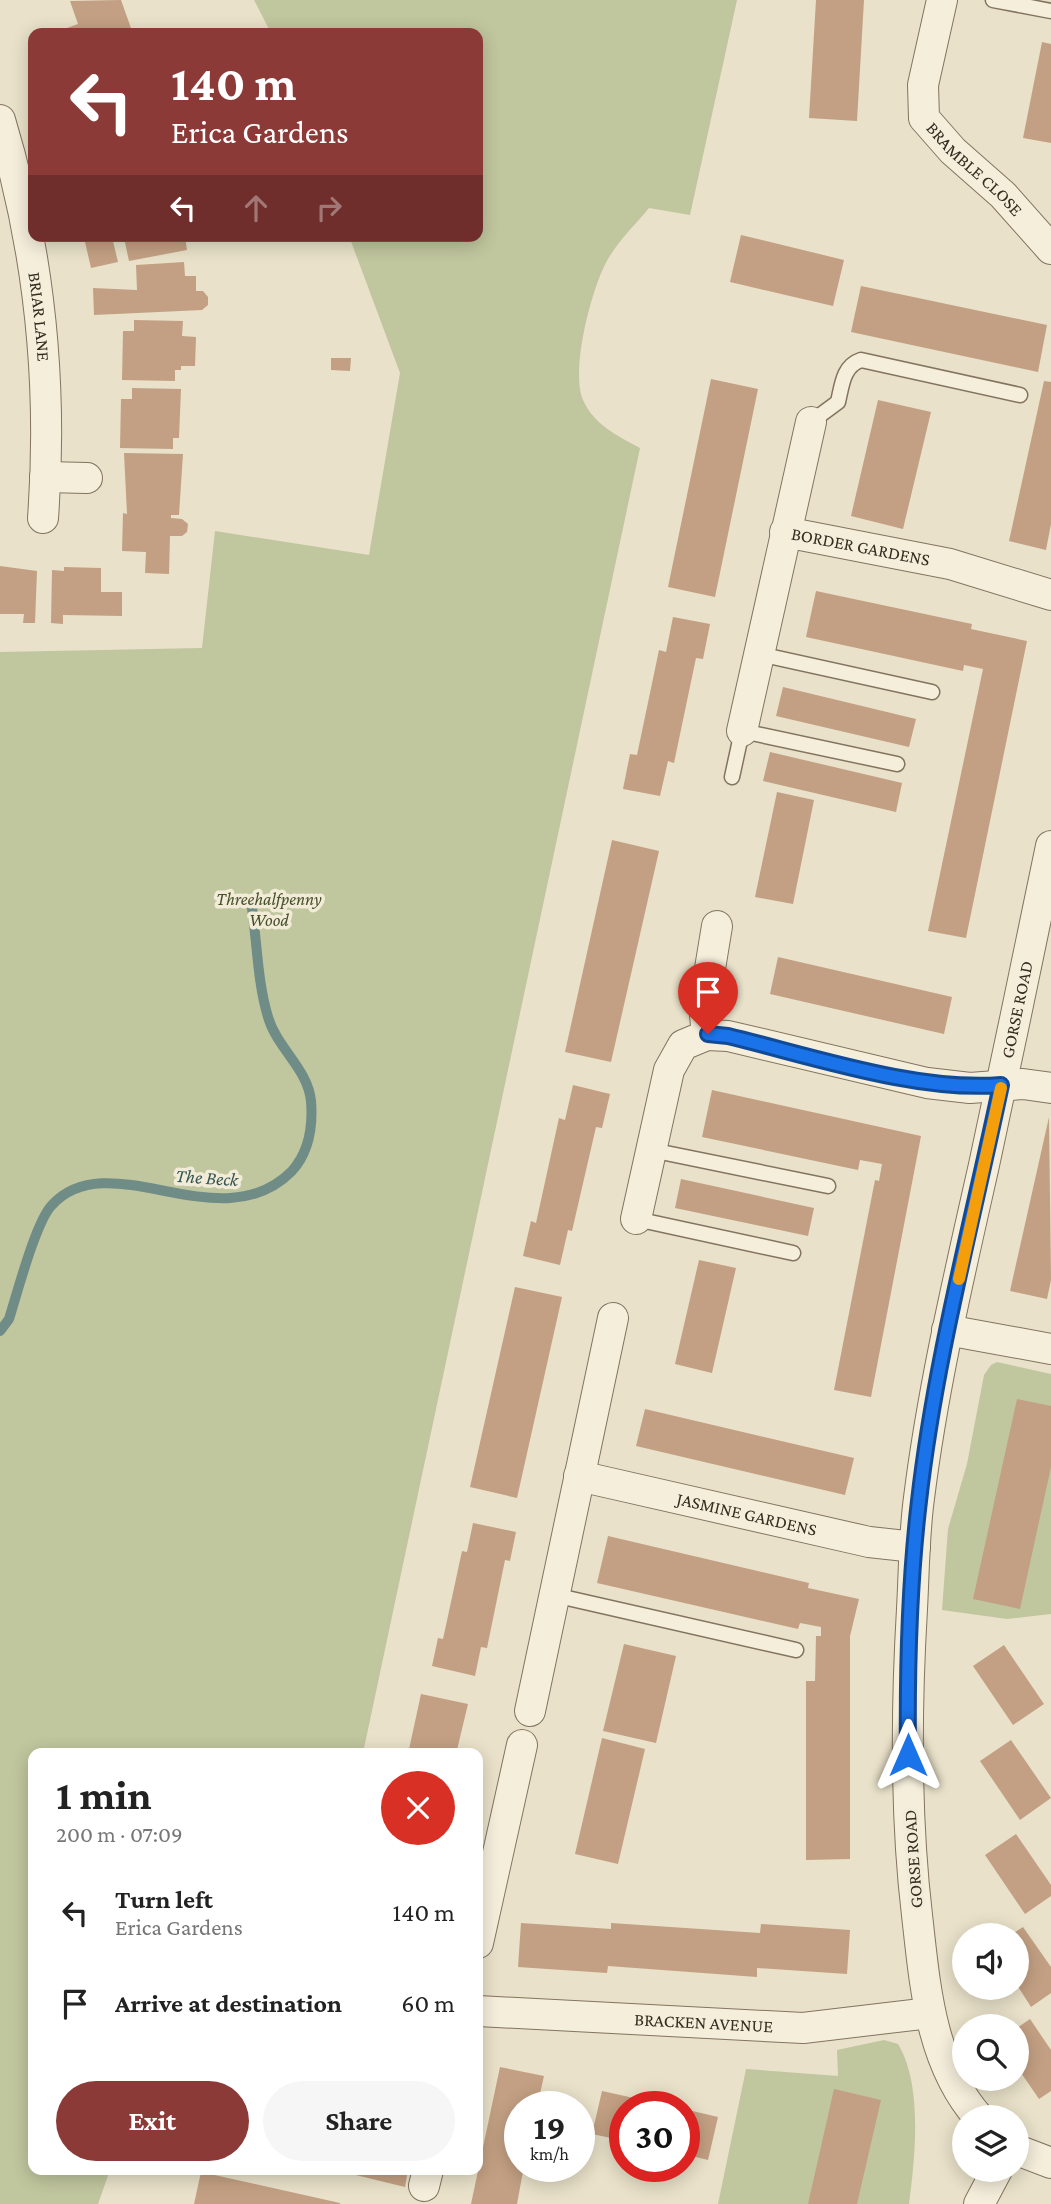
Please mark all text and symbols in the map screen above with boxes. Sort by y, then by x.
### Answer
icon: left [56,56,147,147]
text: 140 m [171,56,296,111]
text: Erica Gardens [171,114,349,150]
street label: BRAMBLE CLOSE [922,118,1027,220]
icon: left [164,189,202,227]
icon: ahead [237,189,275,227]
icon: right [310,189,348,227]
street label: BRIAR LANE [24,271,54,362]
street label: BORDER GARDENS [790,523,932,570]
park label: Threehalfpenny Wood [216,889,322,930]
street label: GORSE ROAD [997,959,1037,1060]
pin [678,962,738,1034]
icon: arrive [689,973,727,1011]
water label: The Beck [175,1165,240,1190]
street label: JASMINE GARDENS [673,1488,819,1540]
position arrow [871,1718,945,1792]
text: 1 min [56,1771,152,1818]
button: close [381,1771,455,1845]
street label: GORSE ROAD [900,1809,926,1909]
text: 200 m · 07:09 [56,1821,183,1847]
text: Turn left [115,1885,213,1914]
icon: left [56,1894,94,1932]
text: 140 m [393,1898,455,1927]
text: Erica Gardens [115,1914,243,1940]
map controls [952,1923,1029,2182]
button: sound [952,1923,1029,2000]
icon: arrive [56,1985,94,2023]
text: Arrive at destination [115,1989,342,2018]
text: 60 m [401,1989,455,2018]
street label: BRACKEN AVENUE [634,2009,774,2036]
button: search [952,2014,1029,2091]
button: Exit [56,2081,249,2161]
button: Share [263,2081,455,2161]
speed limit sign: 30 [609,2091,700,2182]
button: layers [952,2105,1029,2182]
text: 19 [533,2108,566,2147]
text: km/h [530,2144,569,2164]

